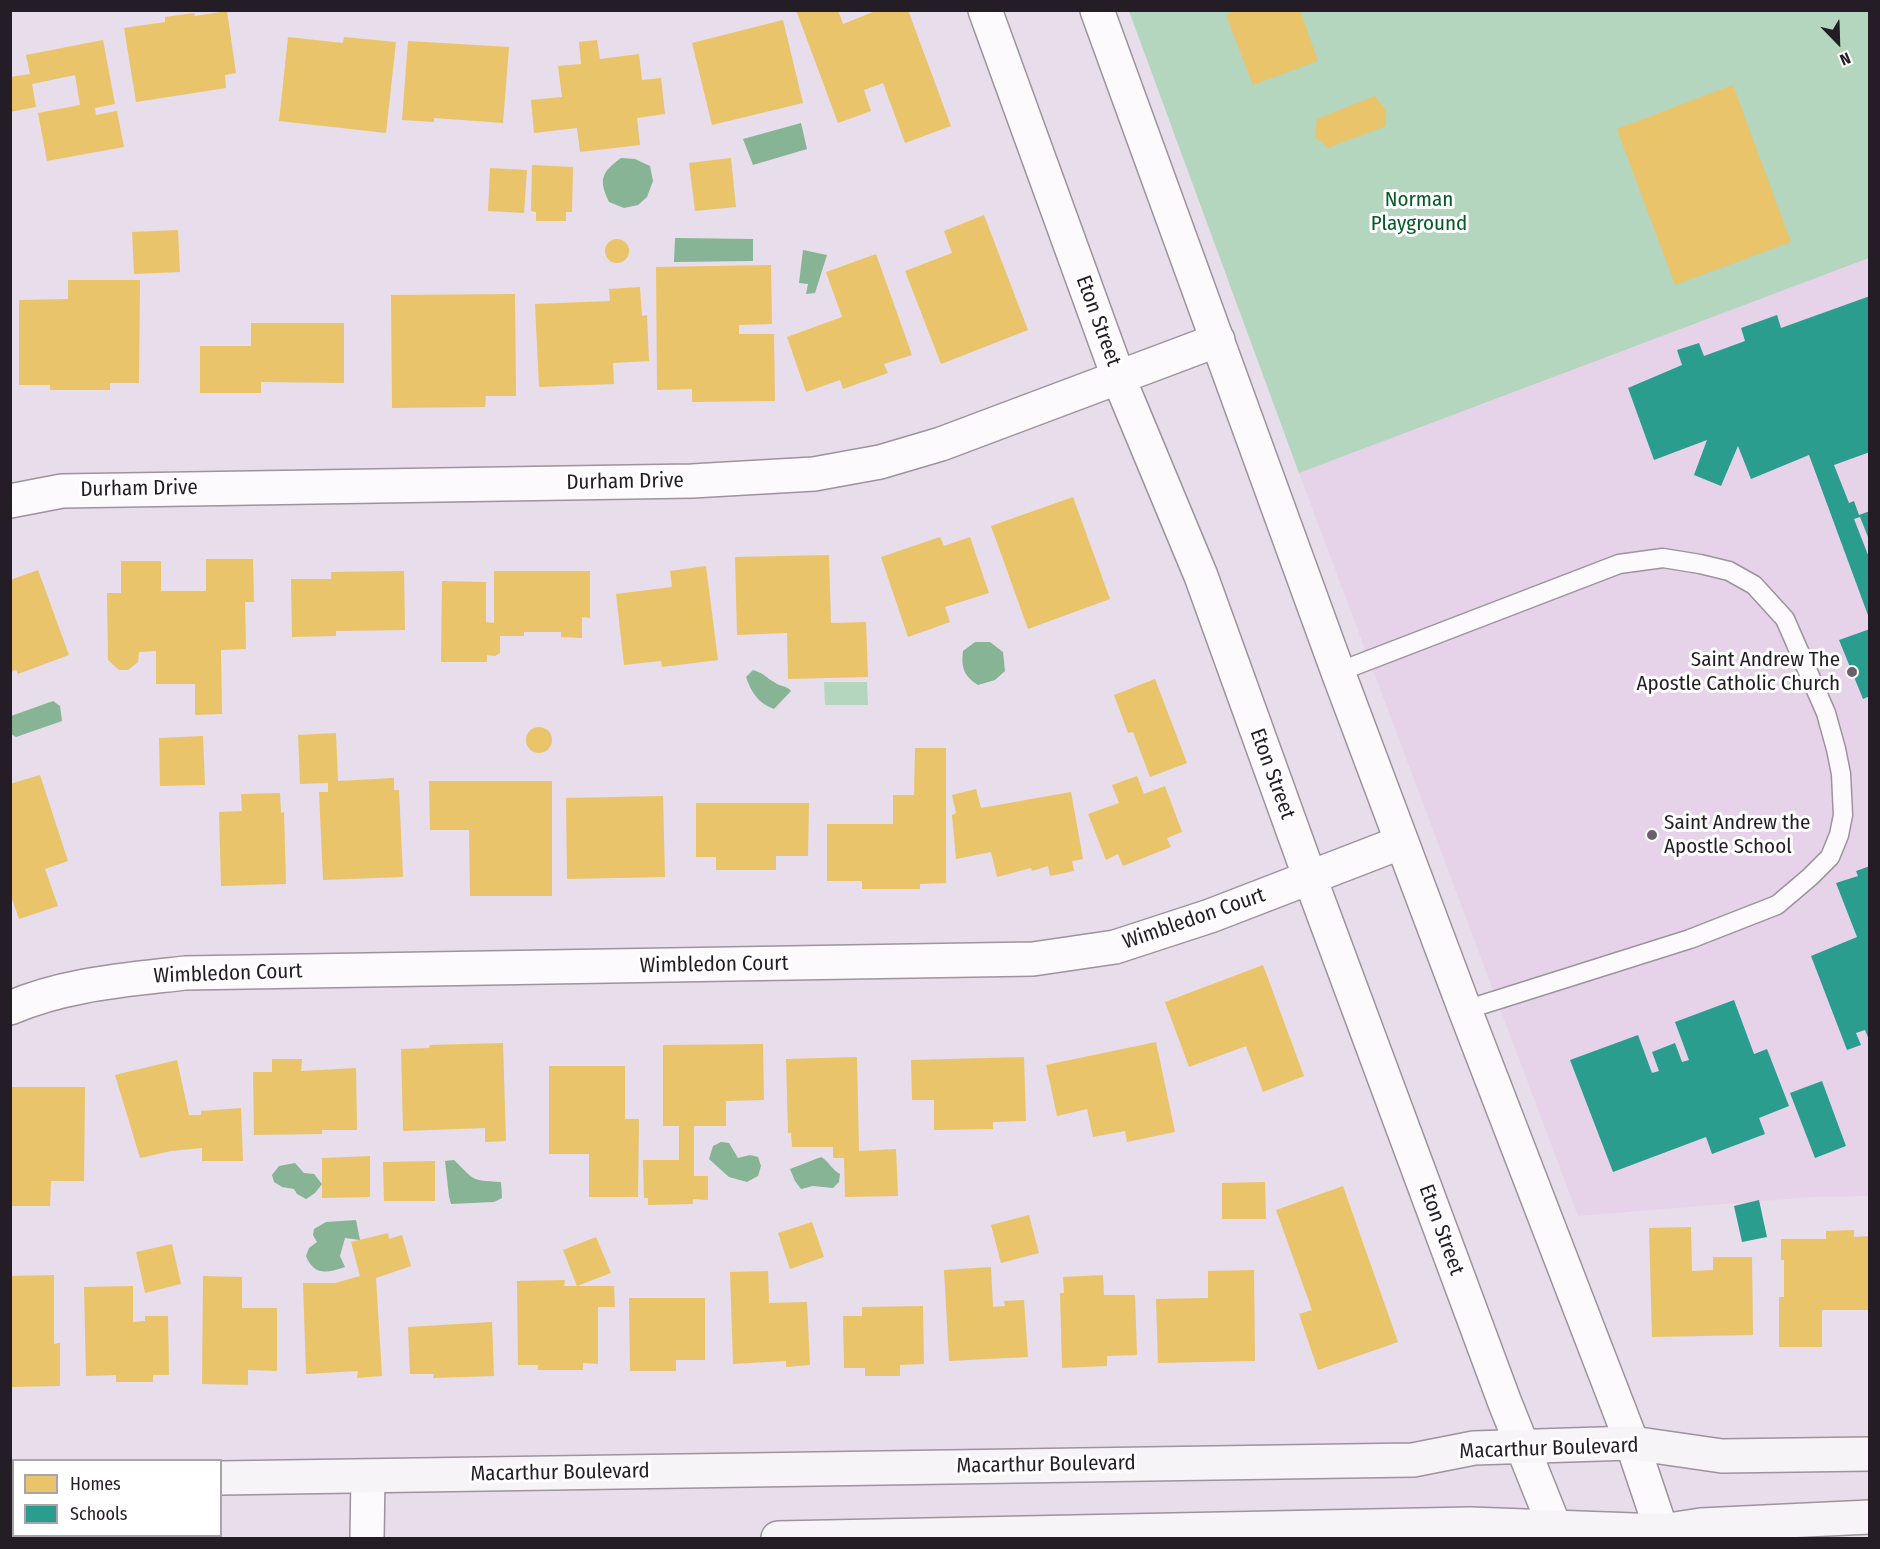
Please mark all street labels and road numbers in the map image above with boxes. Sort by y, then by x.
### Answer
street label: Eton Street [1070,272,1126,370]
street label: Durham Drive [566,468,684,496]
street label: Durham Drive [80,475,198,503]
street label: Eton Street [1244,725,1300,823]
street label: Wimbledon Court [1119,883,1269,955]
street label: Wimbledon Court [639,951,789,979]
street label: Wimbledon Court [153,959,303,989]
street label: Eton Street [1413,1181,1469,1279]
street label: Macarthur Boulevard [1459,1433,1639,1465]
street label: Macarthur Boulevard [956,1451,1136,1479]
street label: Macarthur Boulevard [470,1459,650,1487]

